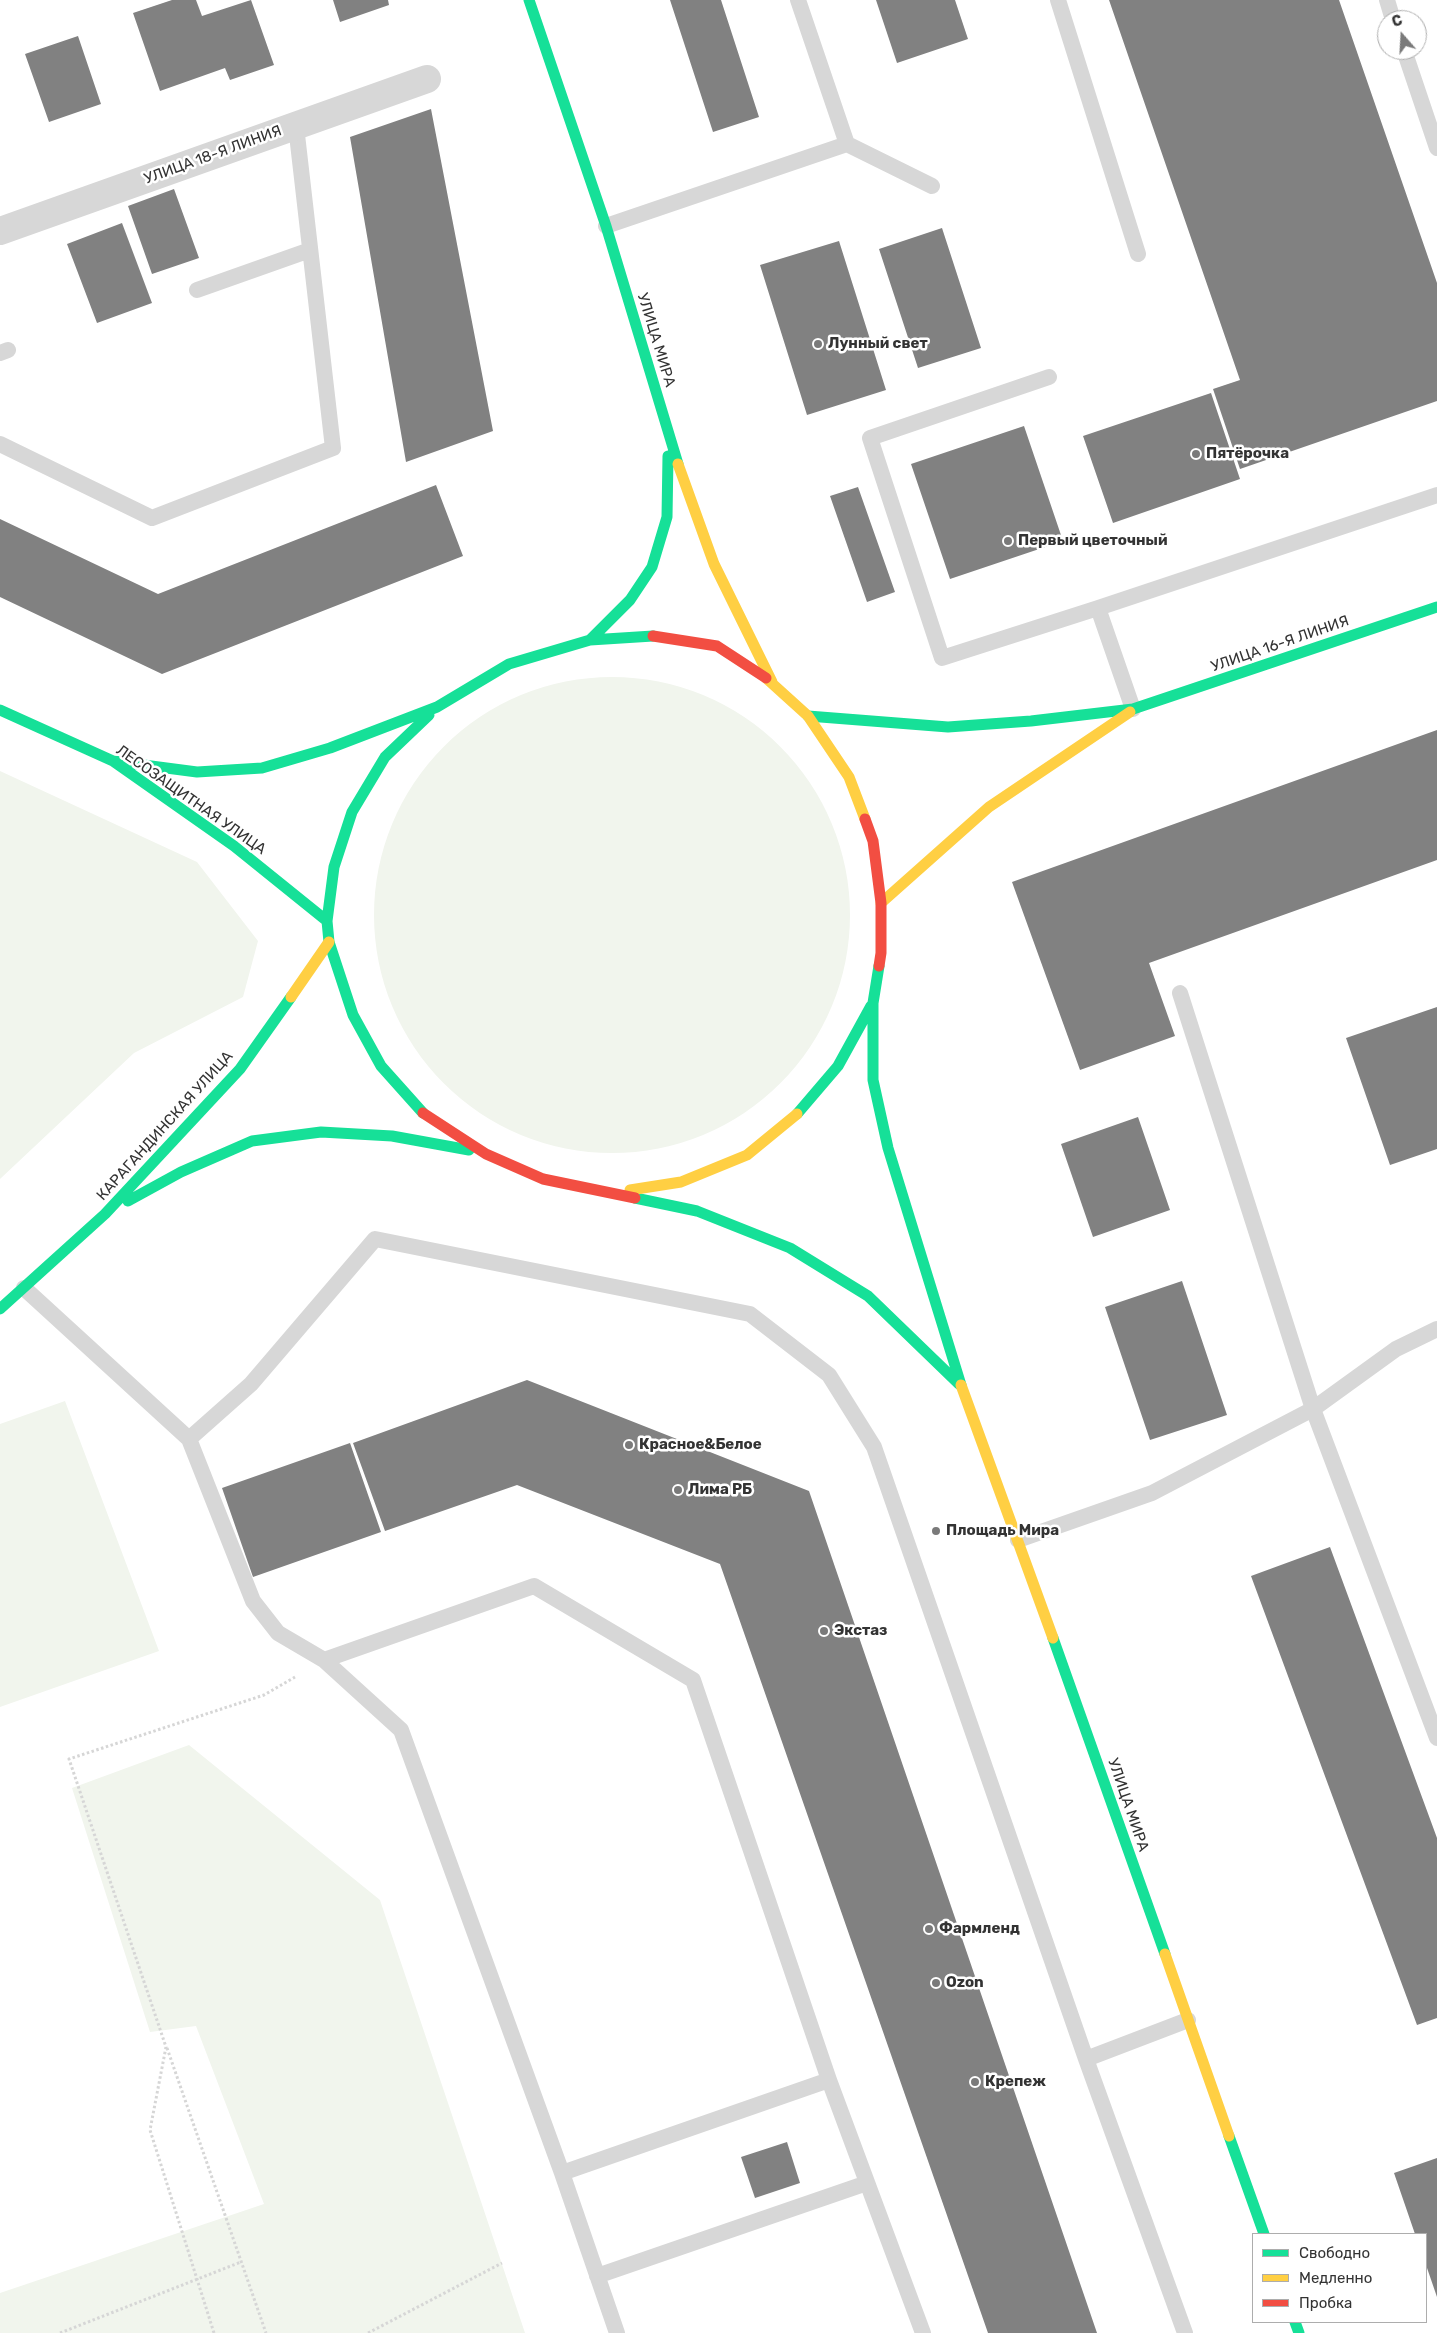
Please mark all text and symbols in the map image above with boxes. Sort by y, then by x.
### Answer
north arrow [1377,10,1427,60]
text: С [1390,12,1405,31]
street label: УЛИЦА 18-Я ЛИНИЯ [142,122,284,188]
street label: УЛИЦА МИРА [633,291,679,389]
place label: Лунный свет [828,335,928,353]
marker: Лунный свет [812,338,824,350]
place label: Пятёрочка [1206,445,1289,463]
marker: Пятёрочка [1190,448,1202,460]
place label: Первый цветочный [1018,532,1168,550]
marker: Первый цветочный [1002,535,1014,547]
street label: УЛИЦА 16-Я ЛИНИЯ [1209,612,1351,676]
street label: ЛЕСОЗАЩИТНАЯ УЛИЦА [113,741,269,859]
street label: КАРАГАНДИНСКАЯ УЛИЦА [93,1048,237,1204]
place label: Красное&Белое [639,1436,762,1454]
marker: Красное&Белое [623,1439,635,1451]
place label: Лима РБ [688,1481,752,1499]
marker: Лима РБ [672,1484,684,1496]
place label: Площадь Мира [946,1522,1059,1540]
marker: Площадь Мира [930,1525,942,1537]
place label: Экстаз [834,1622,887,1640]
marker: Экстаз [818,1625,830,1637]
street label: УЛИЦА МИРА [1104,1756,1152,1854]
place label: Фармленд [939,1920,1020,1938]
marker: Фармленд [923,1923,935,1935]
place label: Ozon [946,1974,984,1992]
marker: Ozon [930,1977,942,1989]
place label: Крепеж [985,2073,1046,2091]
marker: Крепеж [969,2076,981,2088]
legend [1252,2233,1427,2323]
text: Свободно [1299,2244,1370,2262]
text: Медленно [1299,2269,1372,2287]
text: Пробка [1299,2294,1352,2312]

